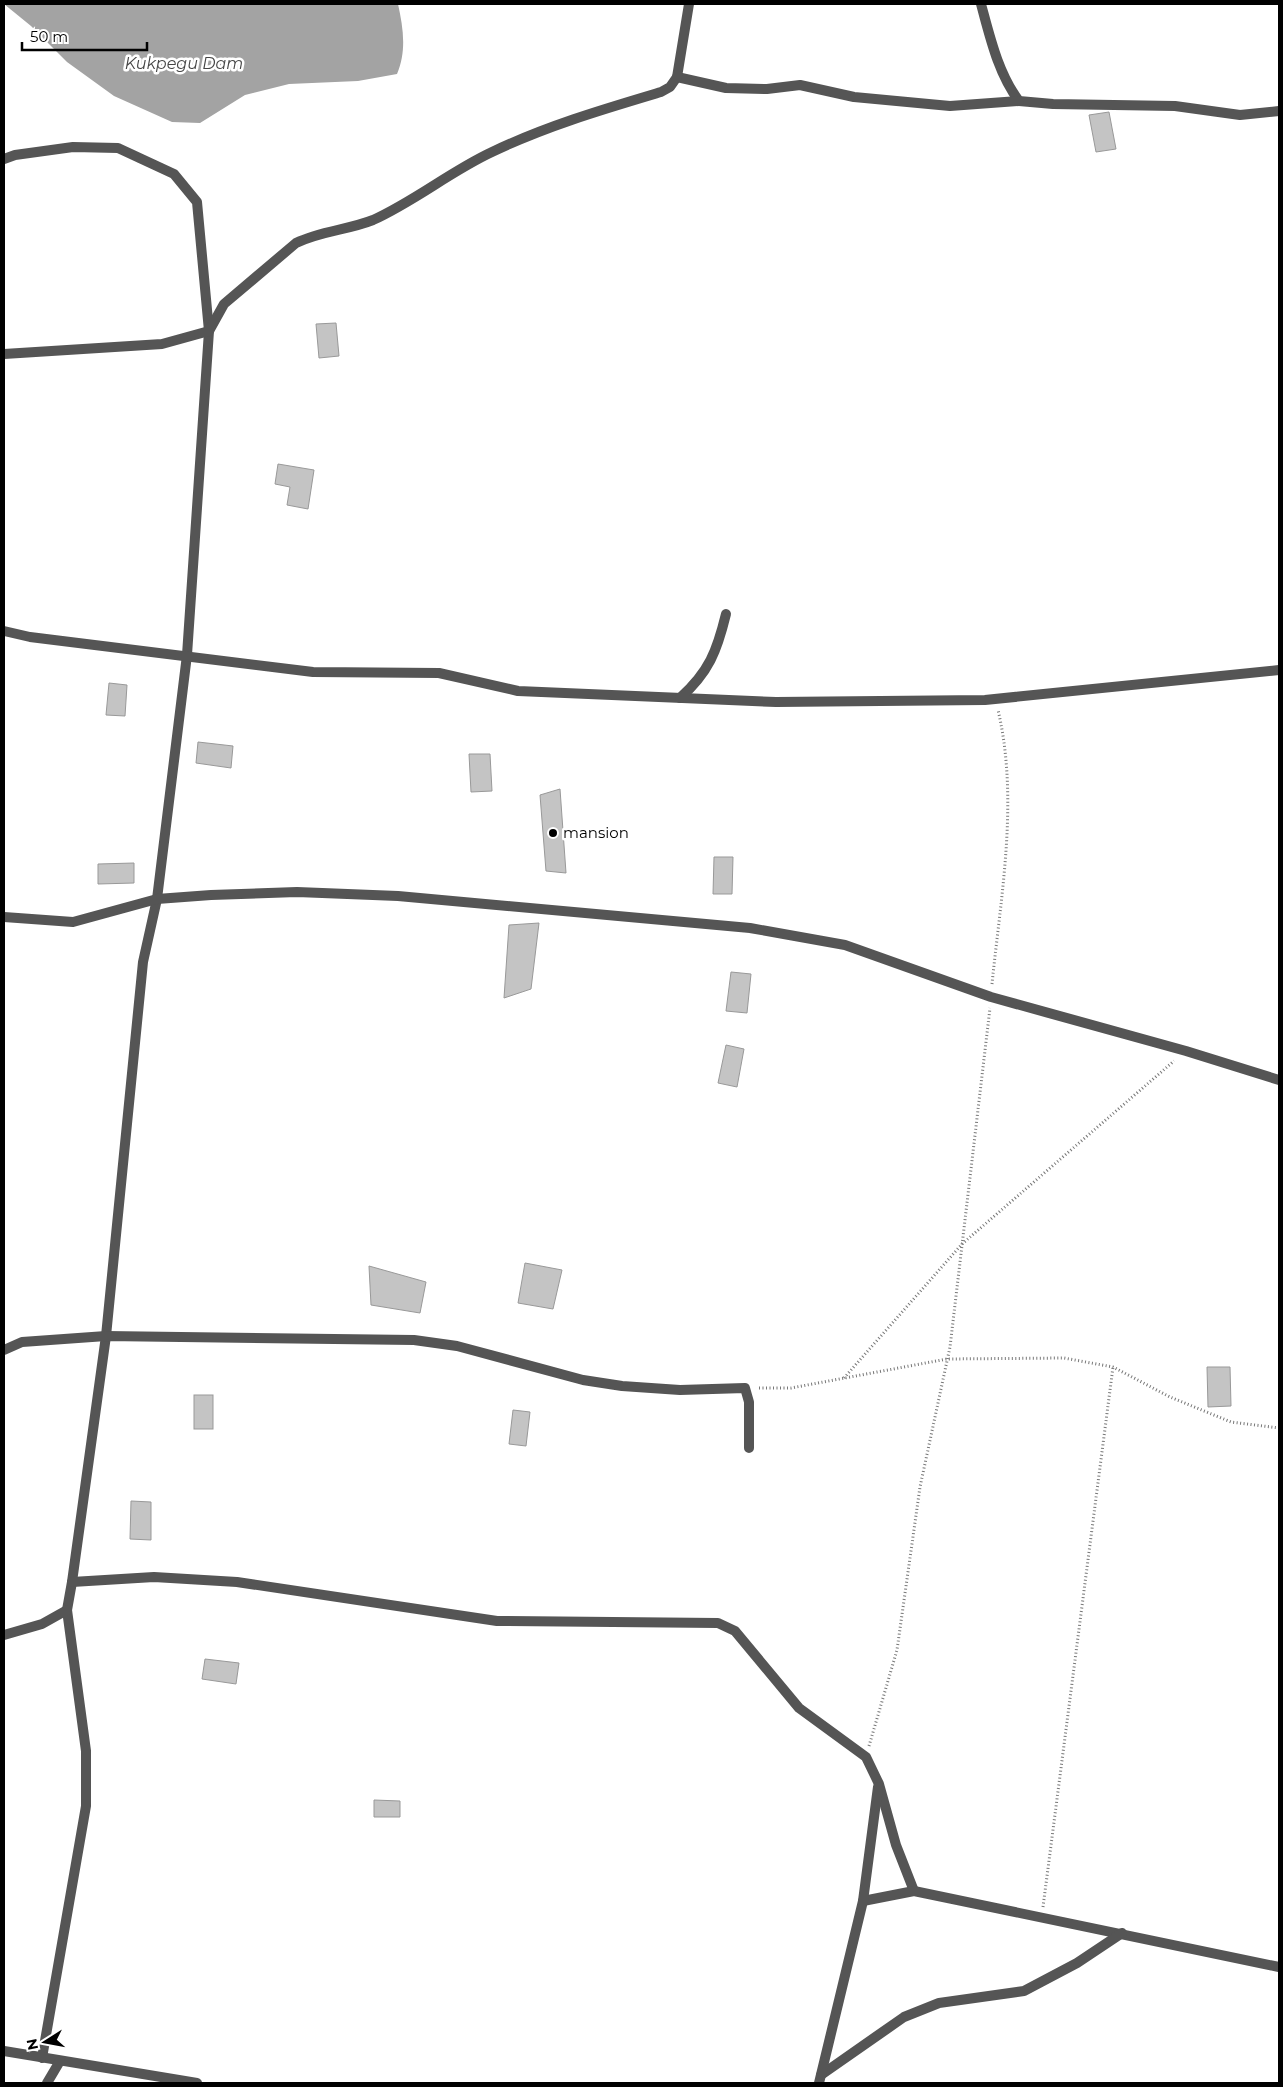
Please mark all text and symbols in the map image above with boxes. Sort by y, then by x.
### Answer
scale bar [22,20,148,52]
text: 50 m [30,27,68,46]
water label: Kukpegu Dam [125,54,243,73]
place label: mansion [563,823,629,842]
marker: mansion [547,827,559,839]
north arrow [20,2017,70,2067]
text: N [22,2037,42,2052]

